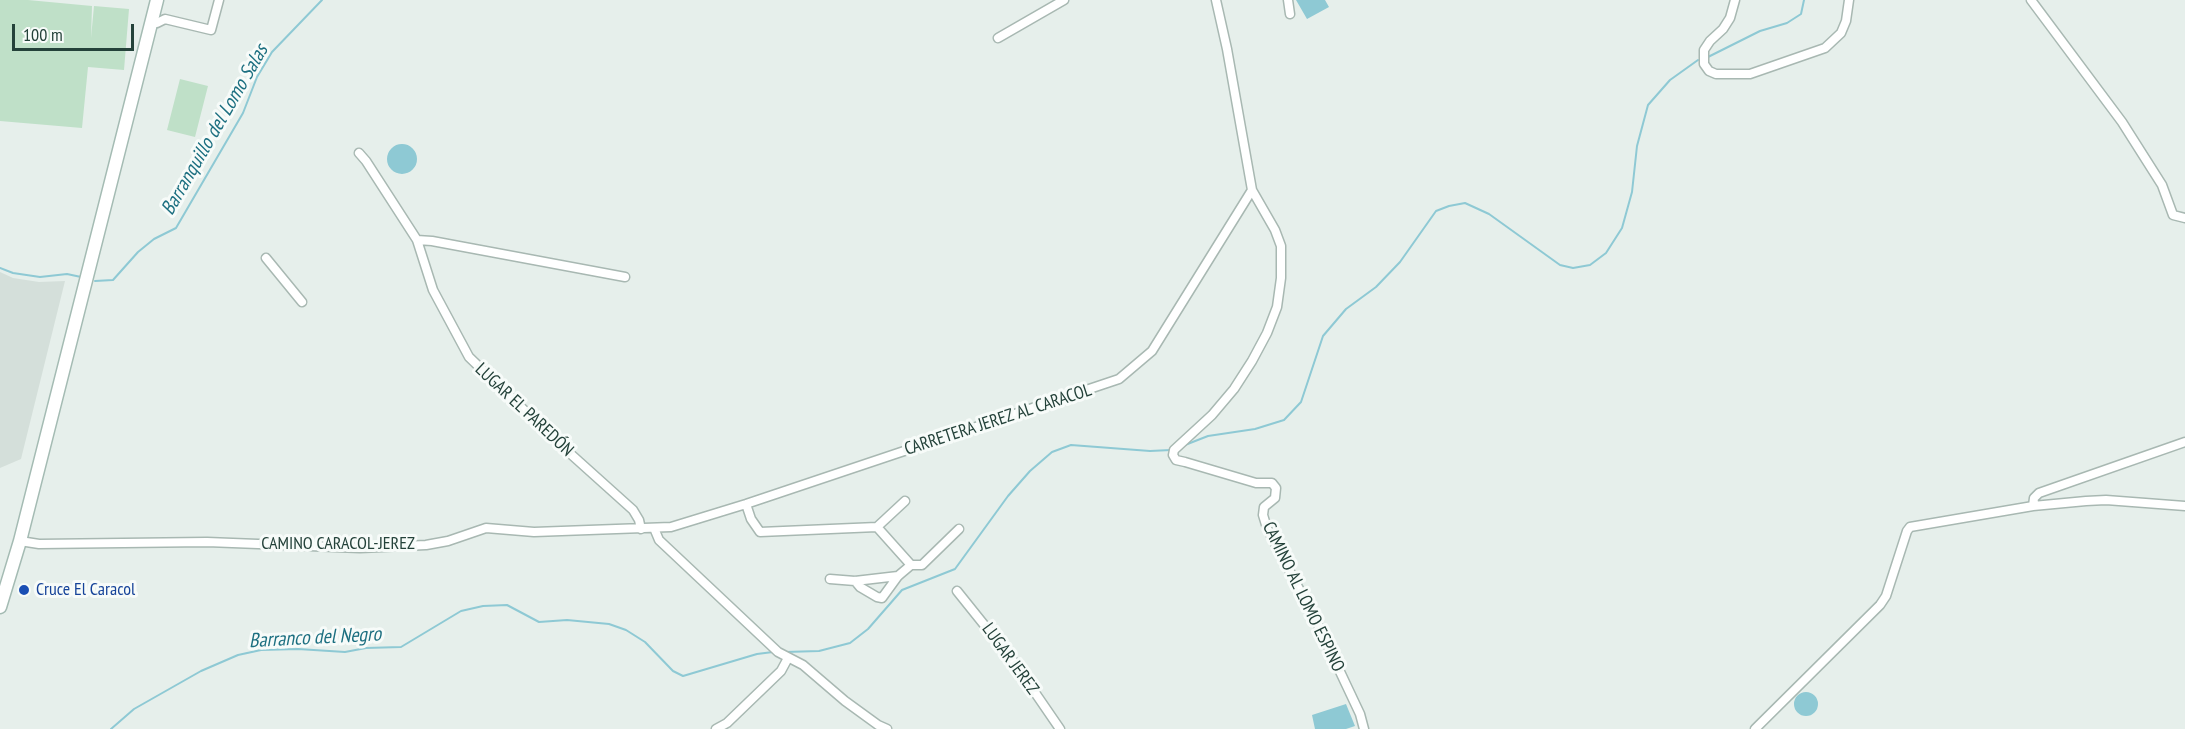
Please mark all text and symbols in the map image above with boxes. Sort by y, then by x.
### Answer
scale bar [15,12,136,50]
text: 100 m [23,23,63,46]
water label: Barranquillo del Lomo Salas [156,41,274,219]
street label: LUGAR EL PAREDÓN [470,359,578,461]
street label: CARRETERA JEREZ AL CARACOL [902,380,1094,460]
street label: CAMINO AL LOMO ESPINO [1257,519,1349,675]
street label: CAMINO CARACOL-JEREZ [261,533,415,555]
place label: Cruce El Caracol [36,579,135,601]
marker: Cruce El Caracol [17,583,31,597]
street label: LUGAR JEREZ [977,619,1043,699]
water label: Barranco del Negro [248,623,382,653]

